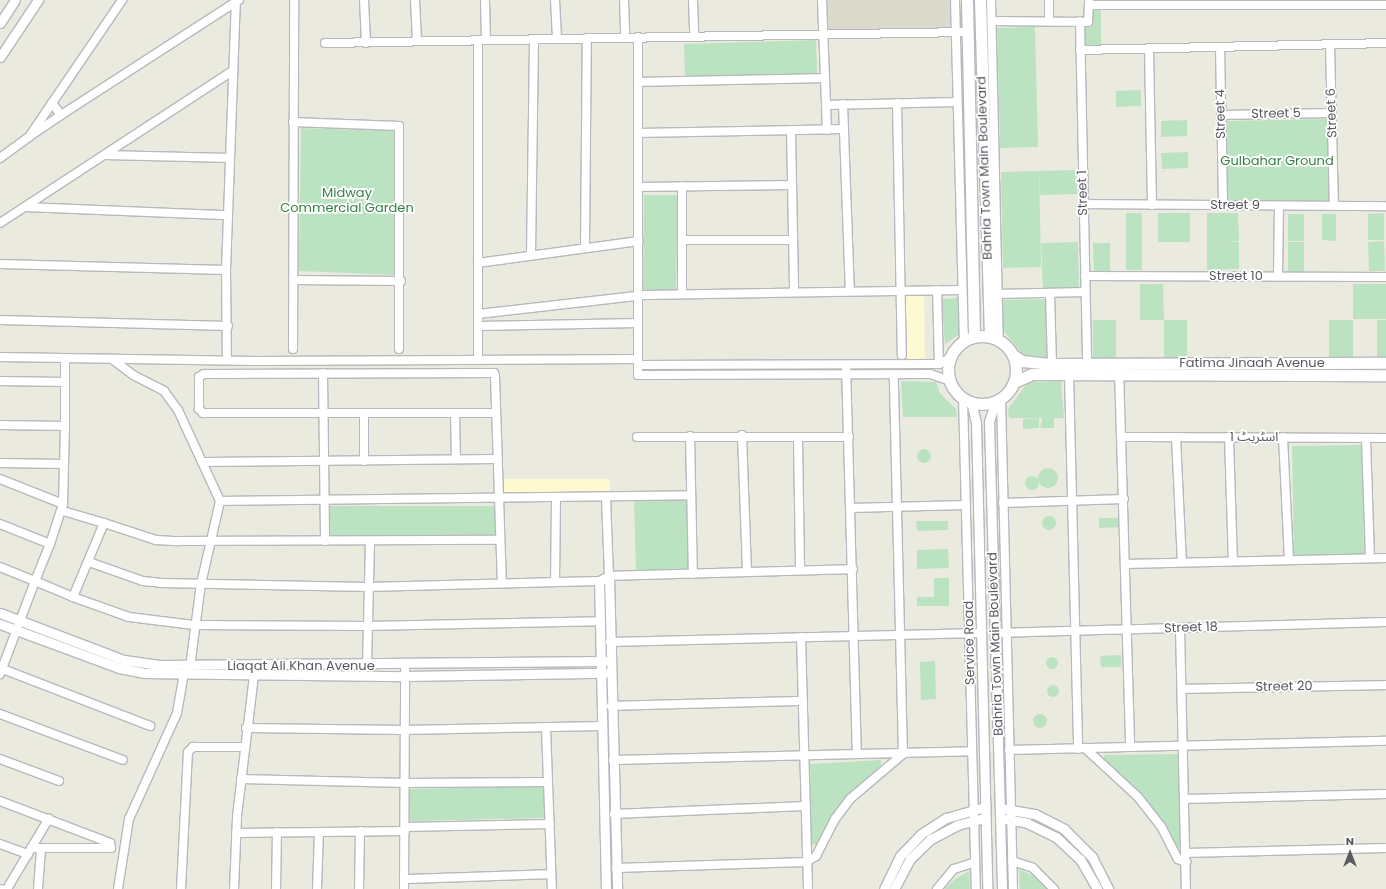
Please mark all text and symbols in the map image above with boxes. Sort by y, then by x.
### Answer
street label: Bahria Town Main Boulevard [974,76,996,260]
street label: Street 6 [1323,88,1341,138]
street label: Street 4 [1213,89,1229,139]
street label: Street 5 [1251,106,1301,122]
park label: Gulbahar Ground [1220,153,1334,169]
street label: Street 1 [1075,170,1091,216]
park label: Midway Commercial Garden [280,186,414,217]
street label: Street 9 [1210,197,1260,213]
street label: Street 10 [1209,268,1263,284]
street label: Fatima Jinaah Avenue [1179,355,1325,371]
street label: اسٹریٹ 1 [1230,429,1278,445]
street label: Bahria Town Main Boulevard [985,552,1007,736]
street label: Service Road [961,601,979,685]
street label: Street 18 [1164,619,1218,637]
street label: Liaqat Ali Khan Avenue [227,658,375,674]
street label: Street 20 [1255,679,1313,695]
north arrow [1330,833,1370,873]
text: N [1346,833,1354,849]

